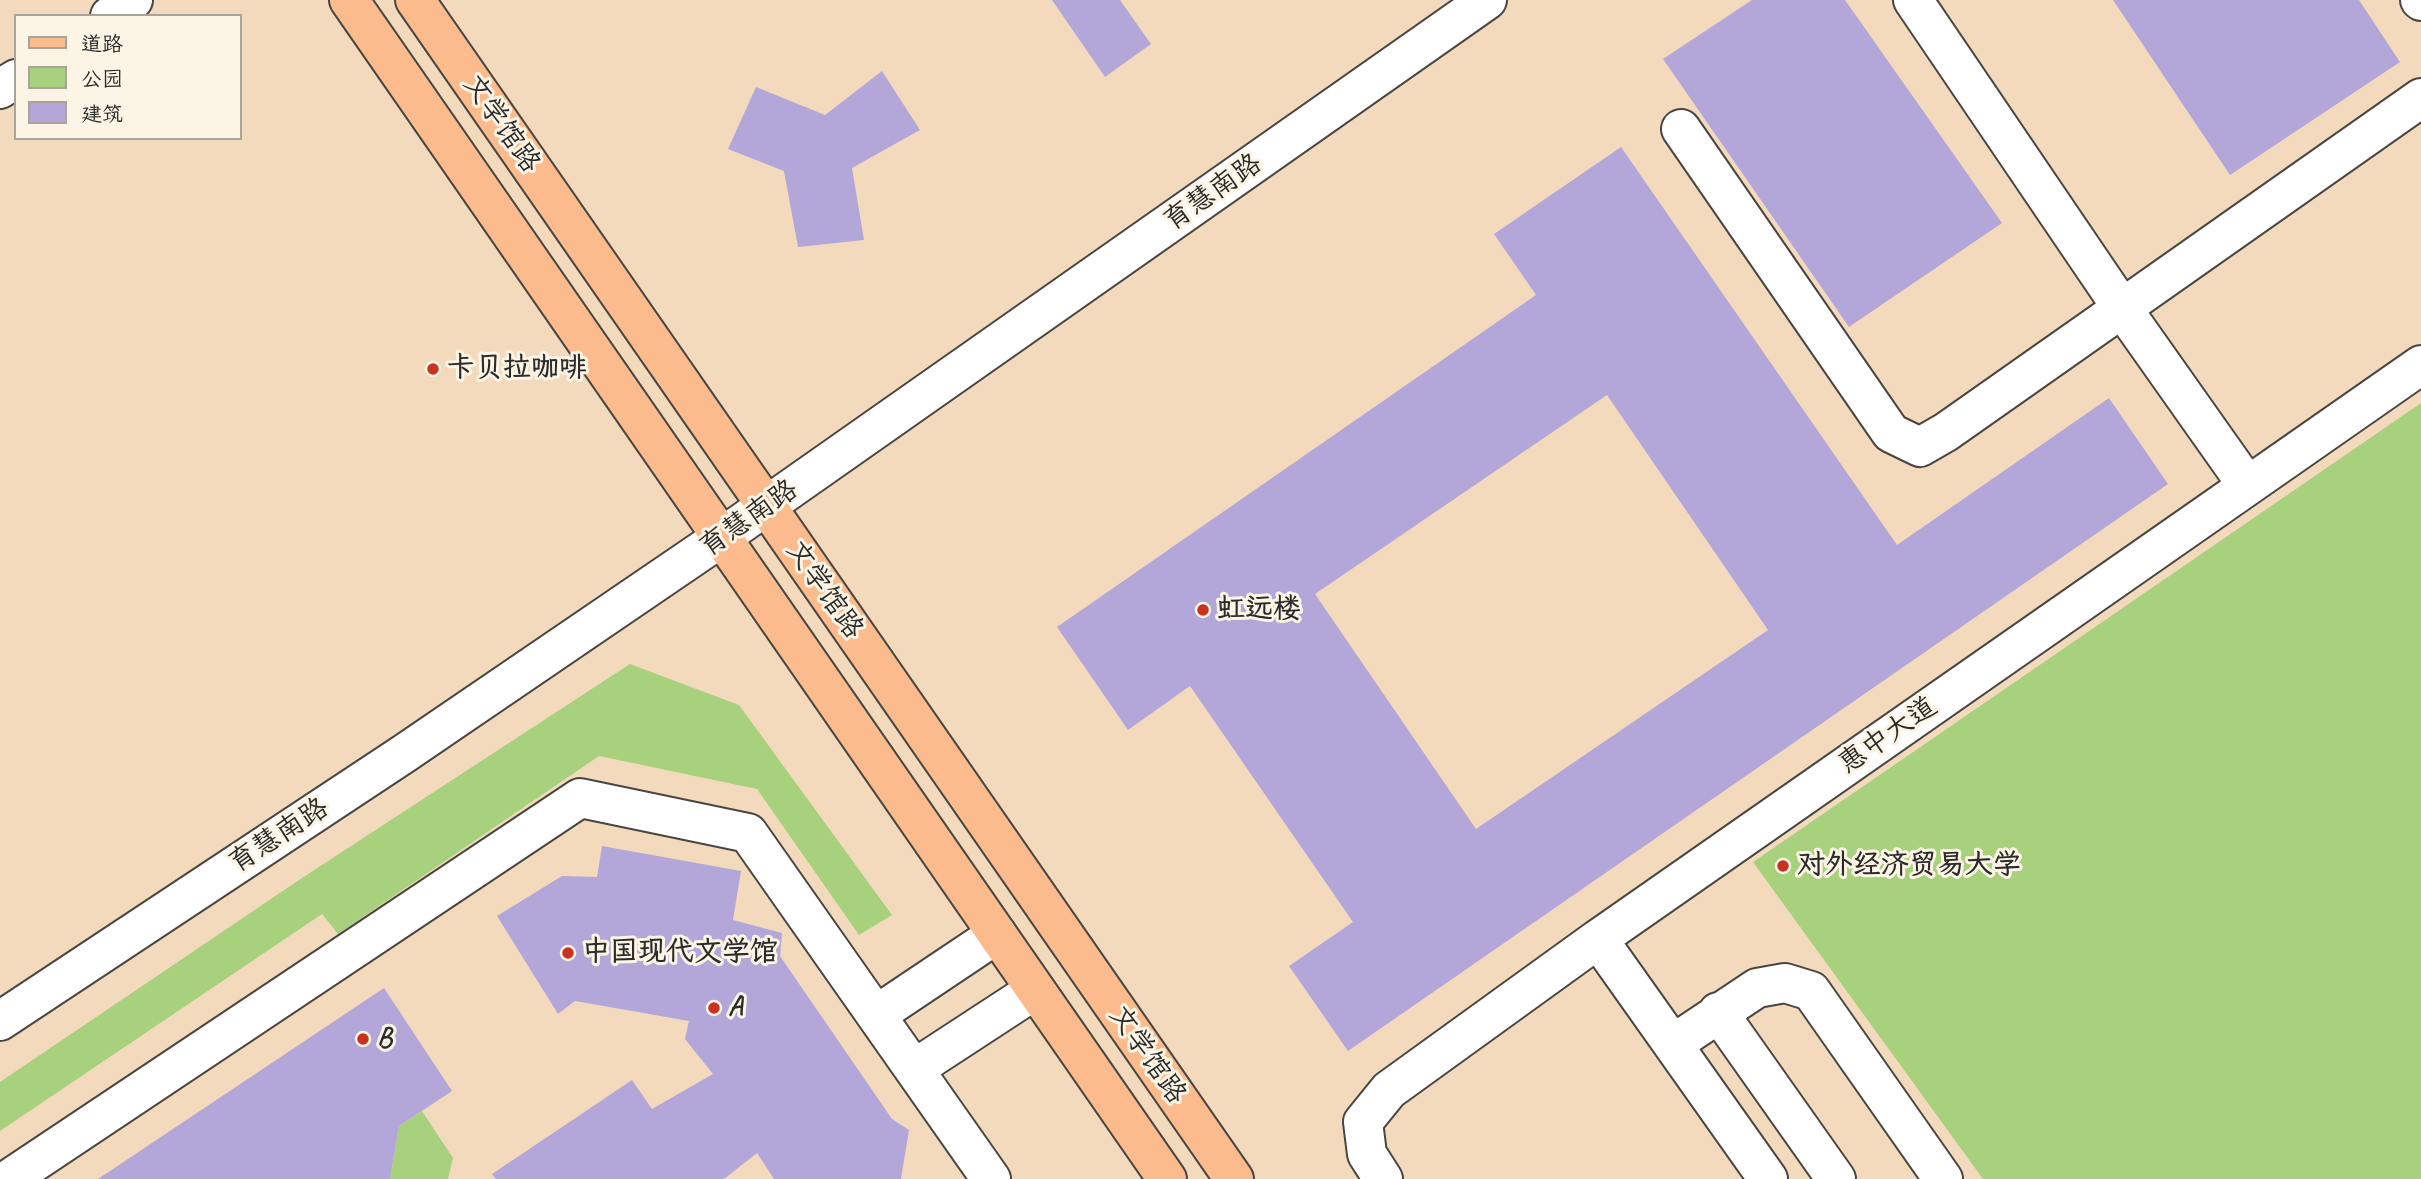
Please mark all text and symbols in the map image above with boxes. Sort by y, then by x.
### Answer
legend [14,14,242,140]
text: 道路 [81,31,123,57]
text: 公园 [81,66,123,92]
street label: 文学馆路 [455,68,547,180]
text: 建筑 [81,101,123,127]
street label: 育慧南路 [1157,147,1269,239]
place label: 卡贝拉咖啡 [447,352,587,386]
marker: 卡贝拉咖啡 [425,361,441,377]
street label: 育慧南路 [693,473,805,565]
street label: 文学馆路 [778,534,870,646]
place label: 虹远楼 [1217,593,1301,627]
marker: 虹远楼 [1195,602,1211,618]
street label: 惠中大道 [1832,690,1944,782]
street label: 育慧南路 [223,791,335,881]
place label: 对外经济贸易大学 [1797,849,2021,883]
marker: 对外经济贸易大学 [1775,858,1791,874]
place label: 中国现代文学馆 [582,936,778,970]
marker: 中国现代文学馆 [560,945,576,961]
place label: A [728,991,742,1025]
street label: 文学馆路 [1101,999,1193,1111]
marker: A [706,1000,722,1016]
place label: B [377,1022,392,1056]
marker: B [355,1031,371,1047]

